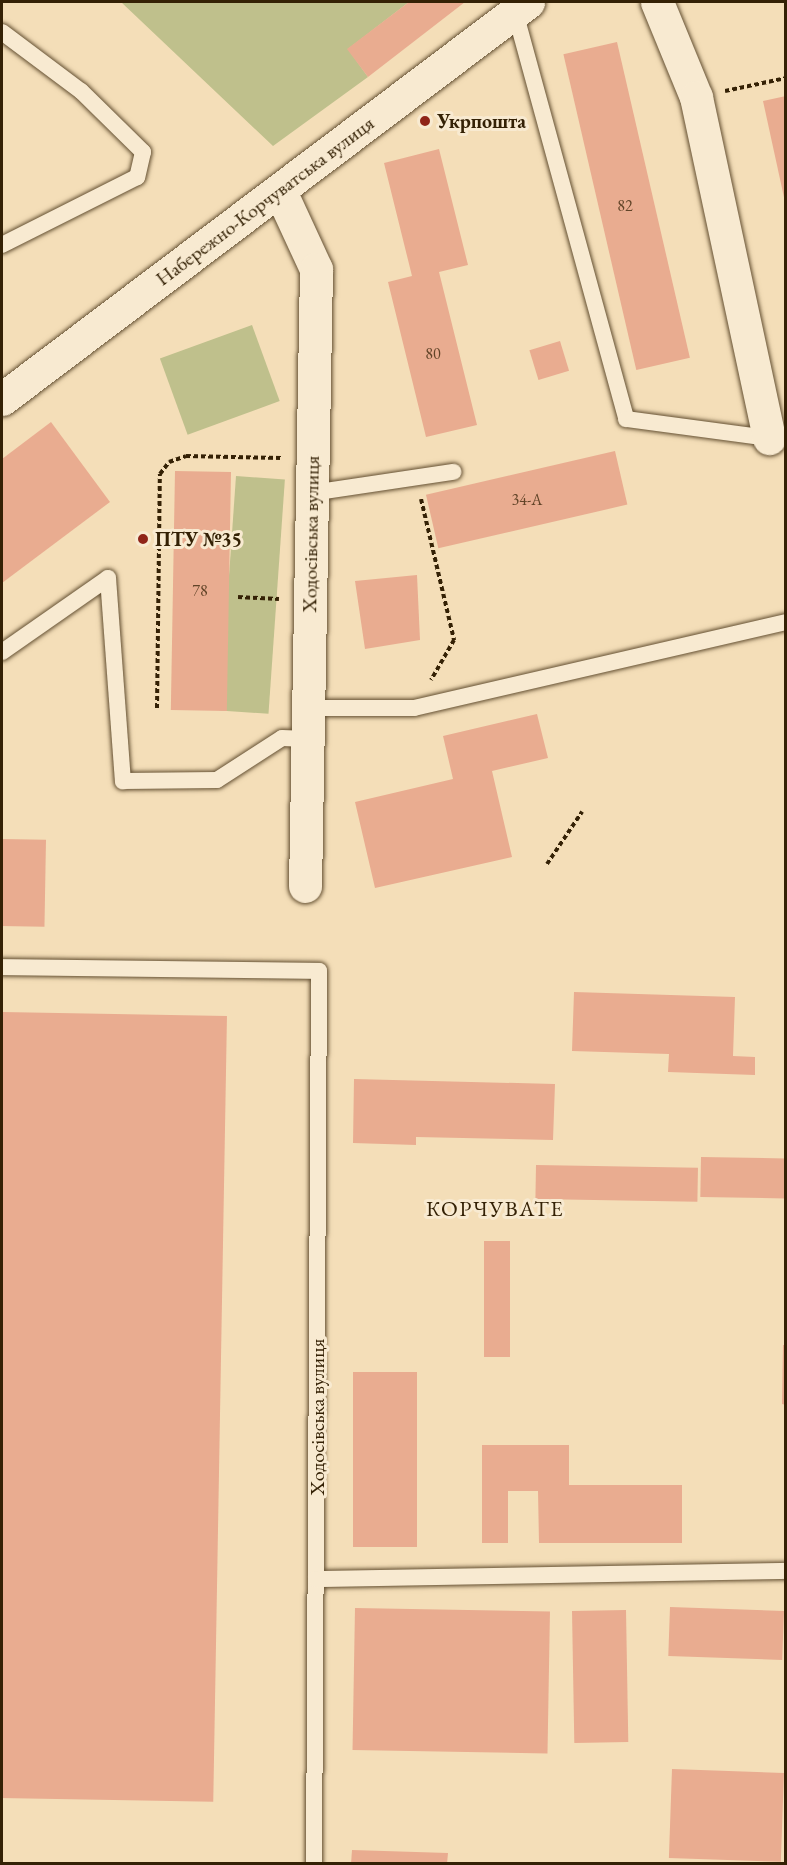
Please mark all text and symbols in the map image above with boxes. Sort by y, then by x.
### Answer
place label: Укрпошта [437,109,526,133]
street label: Набережно-Корчуватська вулиця [151,111,379,291]
marker: Укрпошта [418,114,432,128]
house number: 82 [617,196,633,216]
house number: 80 [425,344,441,364]
street label: Ходосівська вулиця [298,455,324,613]
house number: 34-А [512,490,542,510]
place label: ПТУ №35 [155,527,242,551]
marker: ПТУ №35 [136,532,150,546]
house number: 78 [192,581,208,601]
district label: КОРЧУВАТЕ [426,1196,564,1222]
street label: Ходосівська вулиця [305,1339,329,1495]

